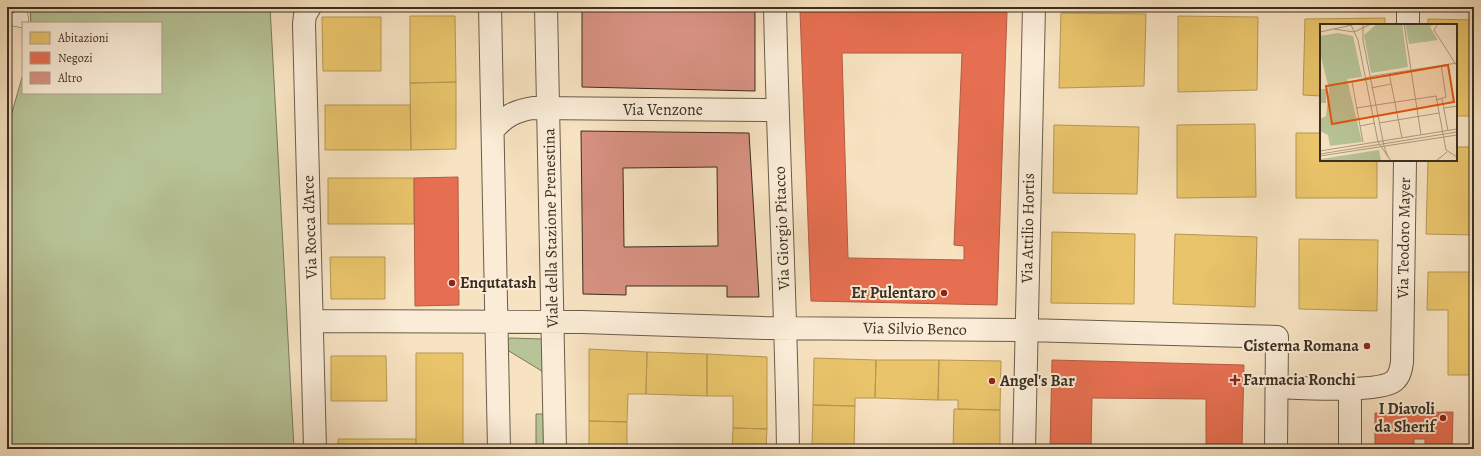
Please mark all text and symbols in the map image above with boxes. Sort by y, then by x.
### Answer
legend [22,22,162,94]
inset map [1320,24,1457,161]
text: Abitazioni [57,30,109,46]
text: Negozi [58,50,93,66]
text: Altro [57,70,82,86]
street label: Via Venzone [622,99,703,121]
street label: Viale della Stazione Prenestina [538,127,564,329]
street label: Via Giorgio Pitacco [769,166,795,291]
street label: Via Attilio Hortis [1016,173,1040,284]
street label: Via Rocca d'Arce [297,175,323,280]
street label: Via Teodoro Mayer [1392,177,1416,300]
place label: Enqutatash [460,272,537,294]
marker: Enqutatash [447,278,457,288]
place label: Er Pulentaro [851,282,936,304]
marker: Er Pulentaro [939,288,949,298]
street label: Via Silvio Benco [862,317,967,341]
place label: Cisterna Romana [1244,335,1359,357]
marker: Cisterna Romana [1362,341,1372,351]
place label: Farmacia Ronchi [1243,369,1356,391]
place label: Angel's Bar [999,370,1075,392]
marker: Farmacia Ronchi [1230,375,1240,385]
marker: Angel's Bar [987,376,997,386]
place label: I Diavoli da Sherif [1375,398,1438,438]
marker: I Diavoli da Sherif [1438,413,1448,423]

